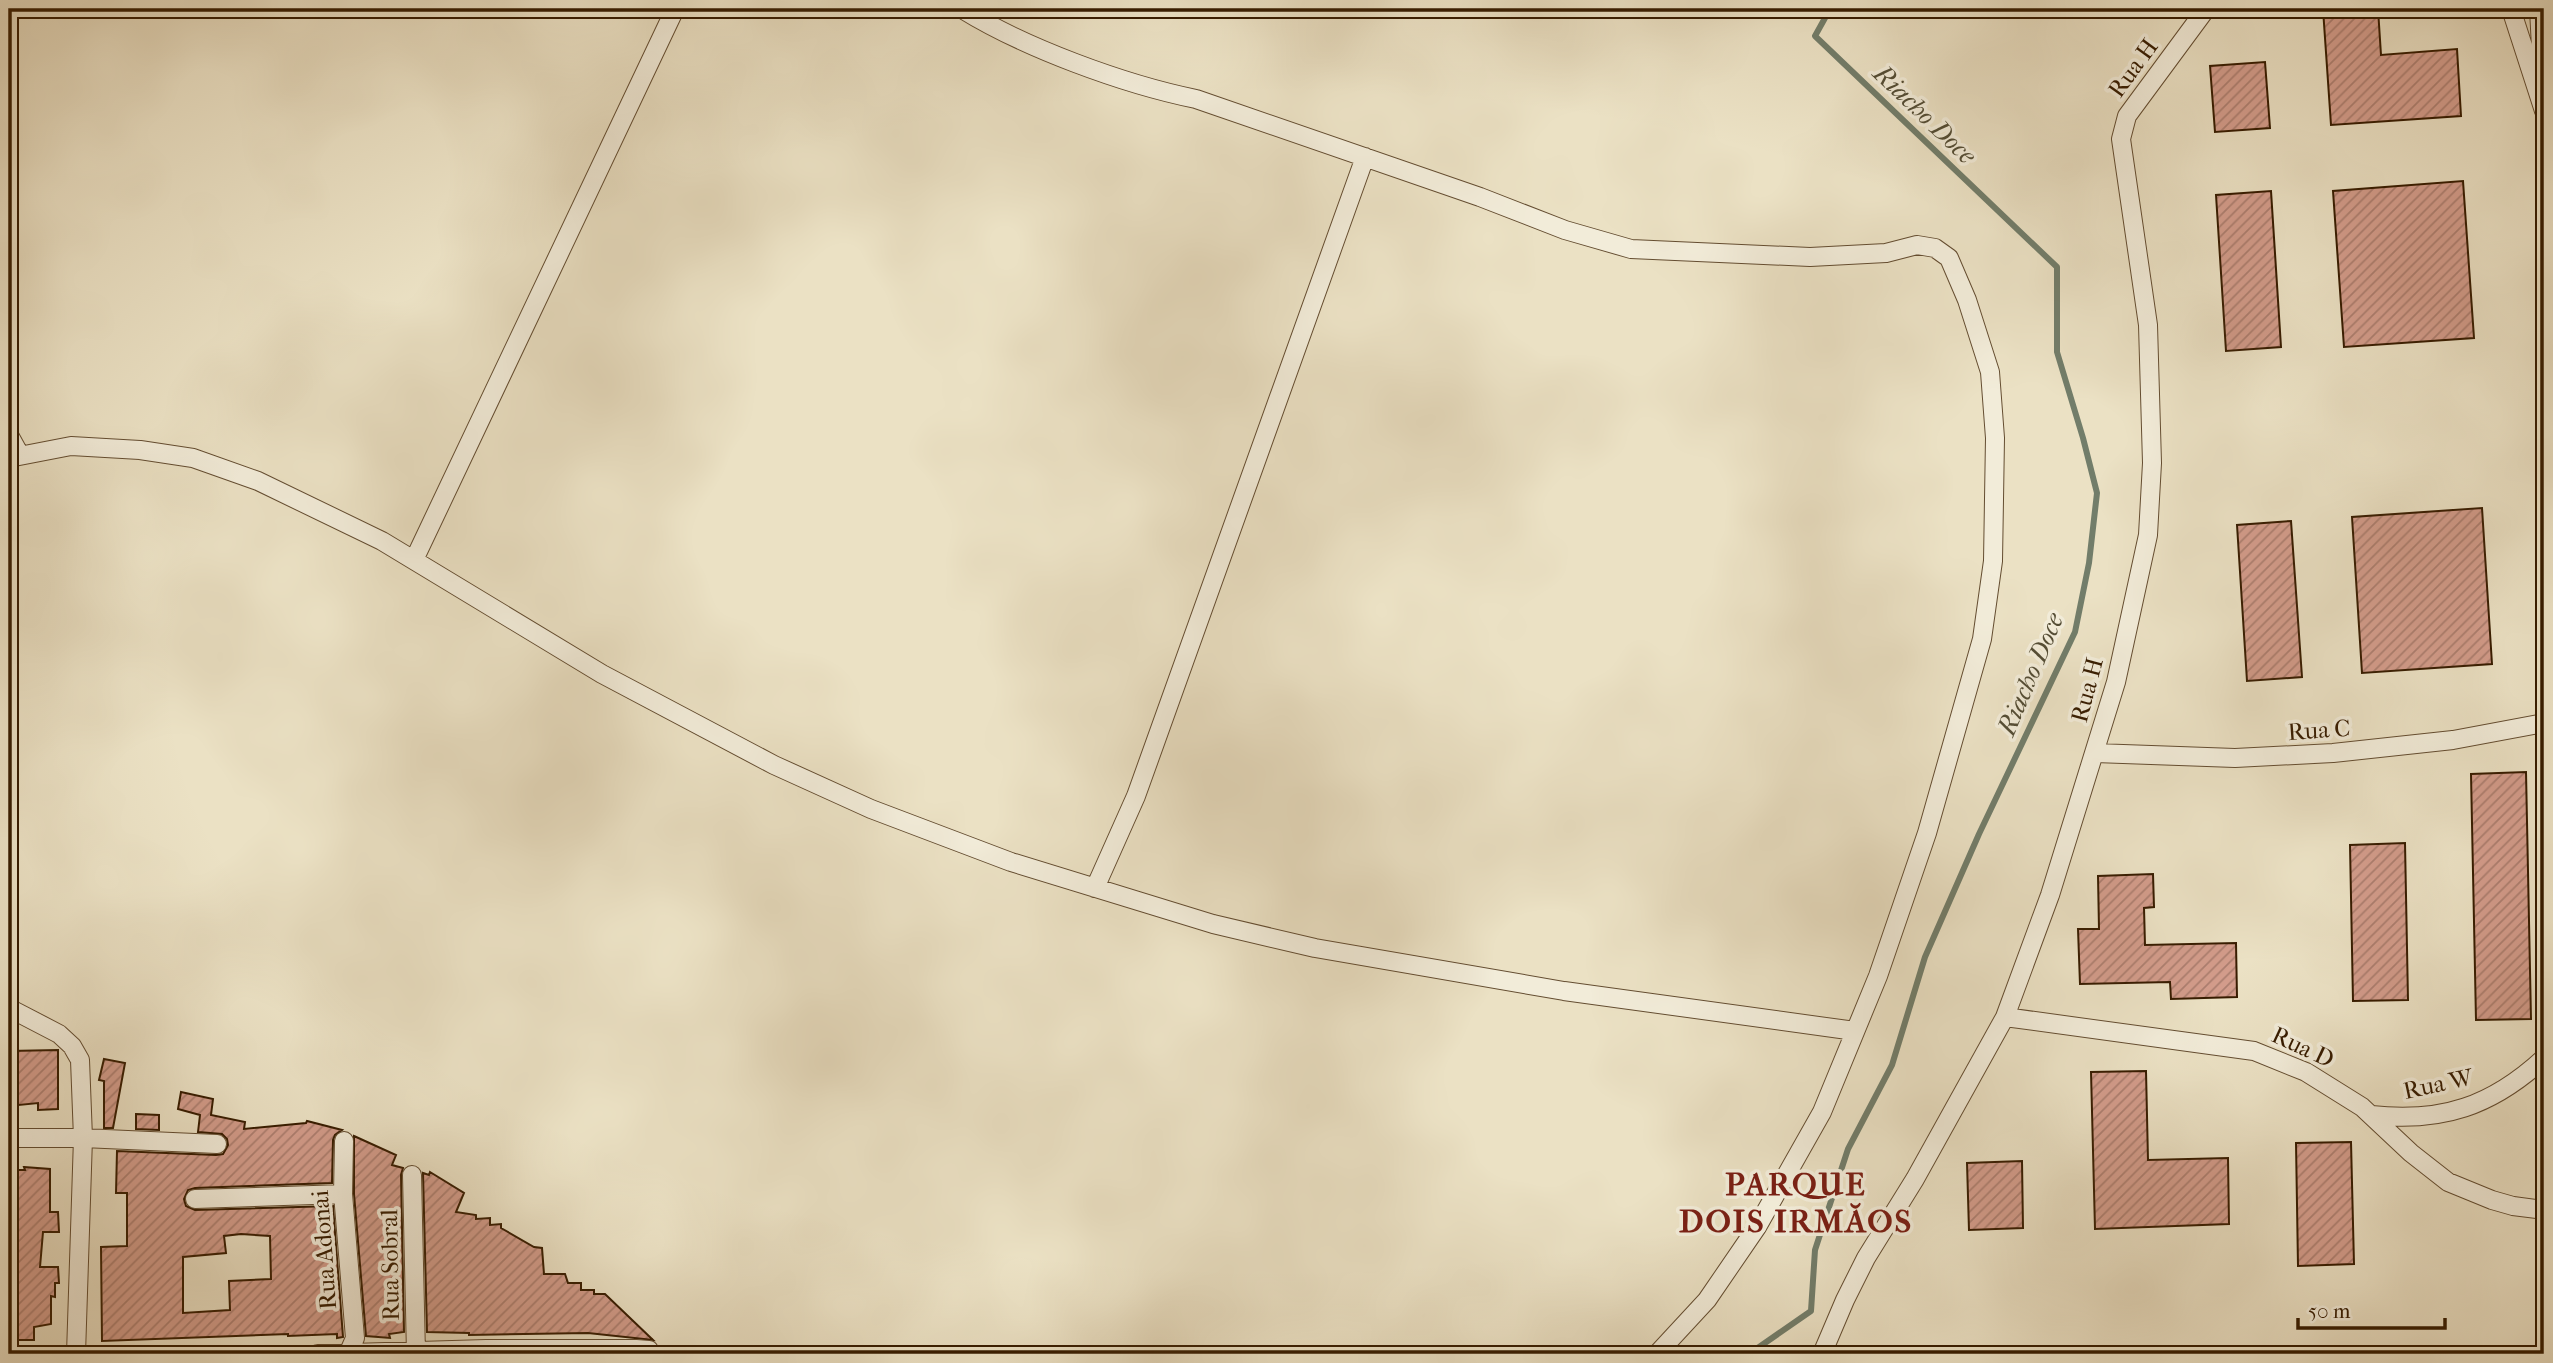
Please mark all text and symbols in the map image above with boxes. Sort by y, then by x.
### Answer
street label: Rua H [2102,33,2164,103]
water label: Riacho Doce [1866,57,1983,172]
water label: Riacho Doce [1990,607,2071,742]
street label: Rua H [2065,655,2109,725]
street label: Rua C [2287,714,2351,746]
street label: Rua D [2268,1021,2338,1073]
street label: Rua W [2401,1063,2477,1105]
district label: PARQUE DOIS IRMĂOS [1679,1166,1913,1240]
street label: Rua Adonai [306,1189,342,1311]
street label: Rua Sobral [375,1209,405,1321]
scale bar [2298,1286,2444,1330]
text: 50 m [2308,1299,2351,1323]

